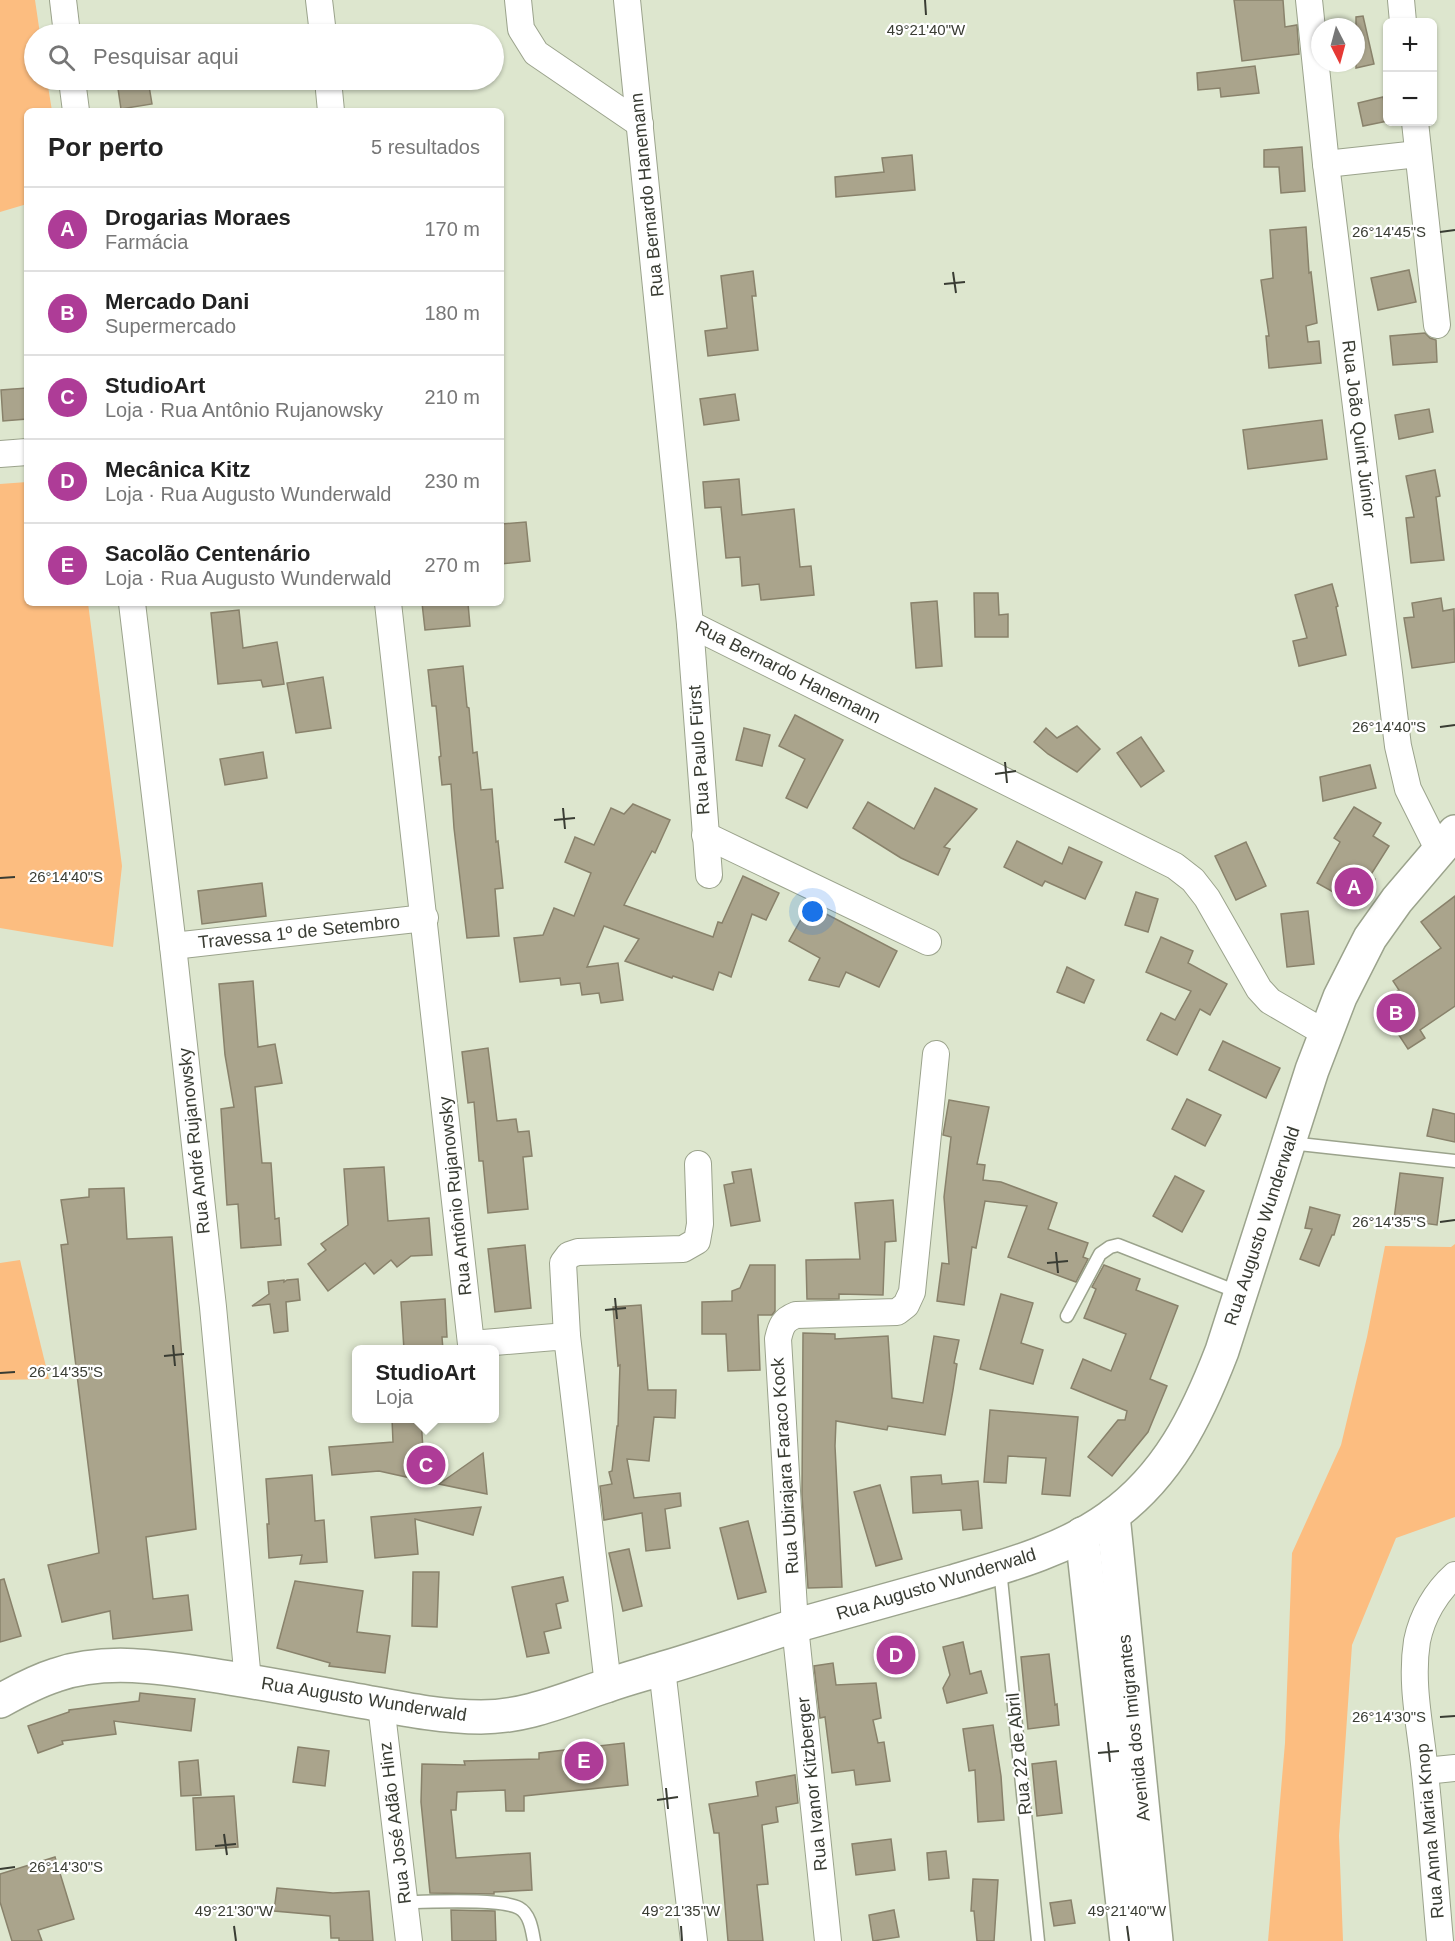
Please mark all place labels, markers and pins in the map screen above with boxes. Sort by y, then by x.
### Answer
pin: A [1334,864,1374,910]
pin: B [1376,990,1416,1036]
pin: C [406,1442,446,1488]
pin: D [876,1632,916,1678]
pin: E [564,1738,604,1784]

